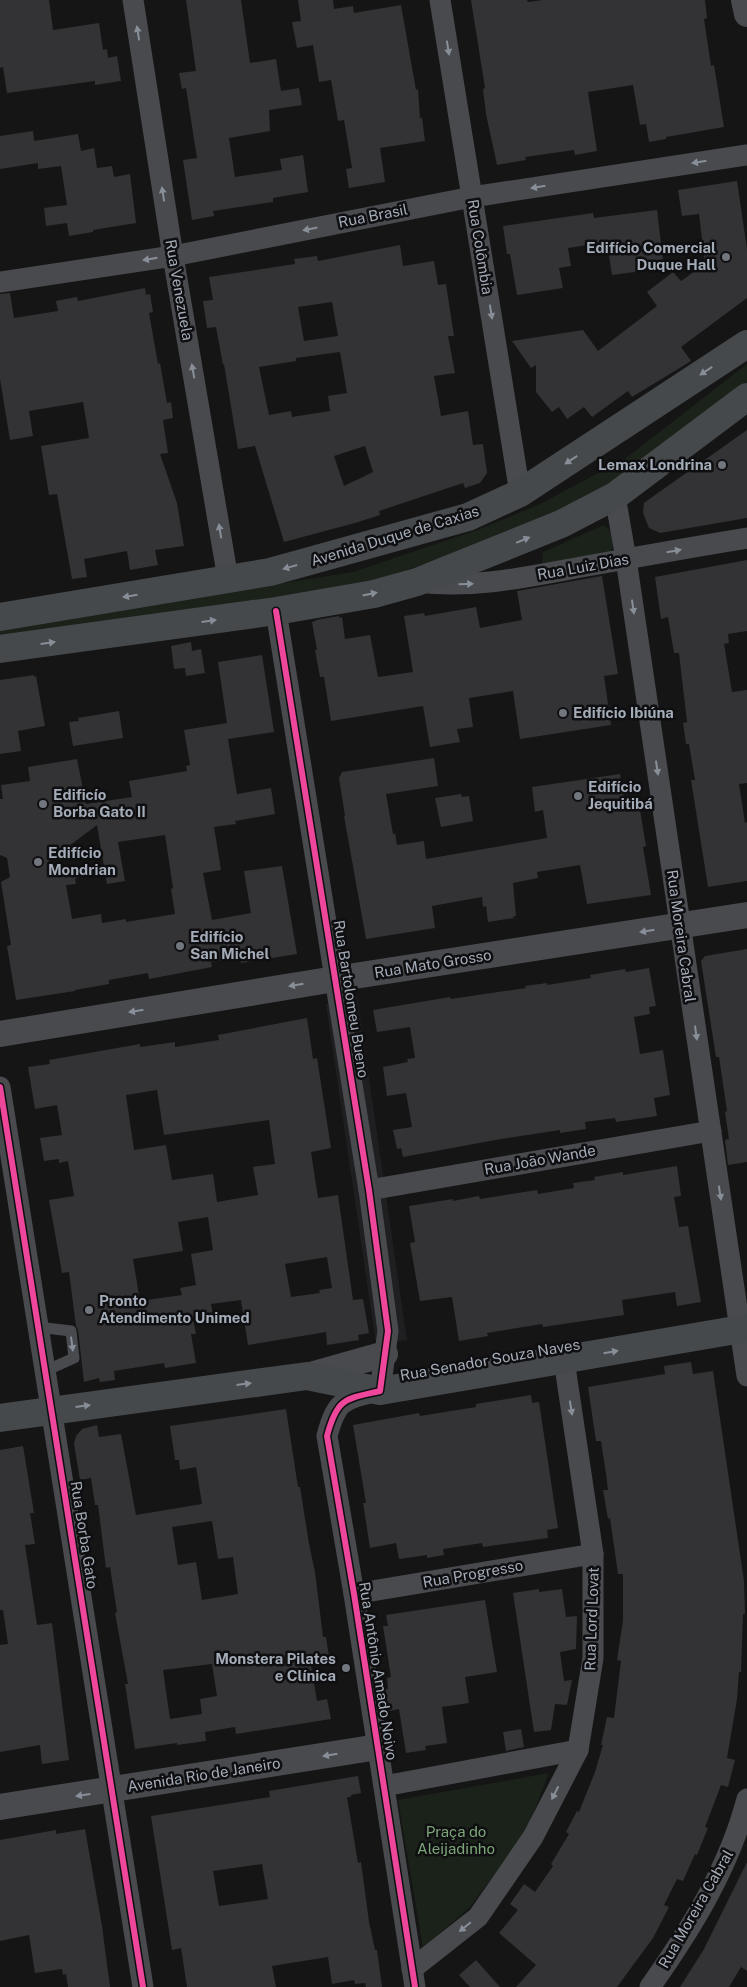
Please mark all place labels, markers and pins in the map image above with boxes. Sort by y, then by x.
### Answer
place label: Edifício Comercial Duque Hall [586,239,716,273]
marker: Edifício Comercial Duque Hall [720,251,732,263]
place label: Lemax Londrina [598,456,712,473]
marker: Lemax Londrina [716,459,728,471]
place label: Edifício Ibiúna [573,704,674,721]
marker: Edifício Ibiúna [557,707,569,719]
place label: Edifício Jequitibá [588,778,653,812]
place label: Edificío Borba Gato II [53,786,146,820]
marker: Edifício Jequitibá [572,790,584,802]
marker: Edificío Borba Gato II [37,798,49,810]
place label: Edifício Mondrian [48,844,116,878]
marker: Edifício Mondrian [32,856,44,868]
place label: Edifício San Michel [190,928,270,962]
marker: Edifício San Michel [174,940,186,952]
place label: Pronto Atendimento Unimed [99,1292,250,1326]
marker: Pronto Atendimento Unimed [83,1304,95,1316]
place label: Monstera Pilates e Clínica [215,1650,336,1684]
marker: Monstera Pilates e Clínica [340,1662,352,1674]

